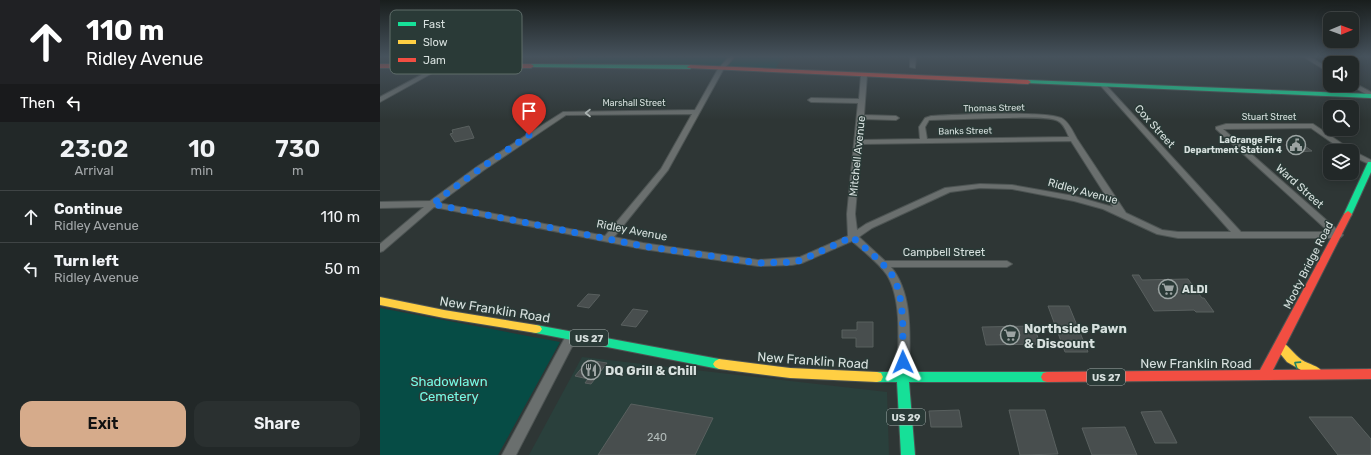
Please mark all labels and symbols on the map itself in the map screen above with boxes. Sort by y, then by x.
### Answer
legend [390,10,522,74]
north arrow [1323,12,1359,48]
text: Fast [423,18,446,31]
text: Slow [423,36,448,49]
text: Jam [423,54,446,67]
pin [512,94,546,135]
street label: Marshall Street [602,98,666,108]
street label: Thomas Street [963,102,1025,114]
street label: Cox Street [1132,102,1178,151]
one-way arrow [585,109,591,117]
street label: Stuart Street [1242,112,1297,122]
street label: Mitchell Avenue [847,115,868,197]
street label: Banks Street [938,126,992,136]
public building icon: LaGrange Fire Department Station 4 [1285,134,1307,156]
place label: LaGrange Fire Department Station 4 [1184,135,1283,155]
street label: Ward Street [1273,162,1327,212]
street label: Ridley Avenue [1047,176,1119,207]
street label: Ridley Avenue [595,217,668,244]
street label: Mooty Bridge Road [1281,219,1336,311]
street label: Campbell Street [903,246,986,259]
supermarket icon: ALDI [1157,278,1179,300]
place label: ALDI [1182,283,1208,296]
street label: New Franklin Road [439,293,551,326]
place label: Northside Pawn & Discount [1024,321,1127,351]
supermarket icon: Northside Pawn & Discount [999,324,1021,346]
road number: US 27 [570,330,608,346]
position arrow [882,341,924,383]
street label: New Franklin Road [757,349,869,372]
street label: New Franklin Road [1140,356,1252,371]
restaurant icon: DQ Grill & Chill [580,359,602,381]
one-way arrow [1294,361,1301,368]
place label: DQ Grill & Chill [605,363,697,378]
road number: US 27 [1087,369,1125,385]
park label: Shadowlawn Cemetery [410,374,488,404]
road number: US 29 [887,409,925,425]
house number: 240 [647,431,667,444]

